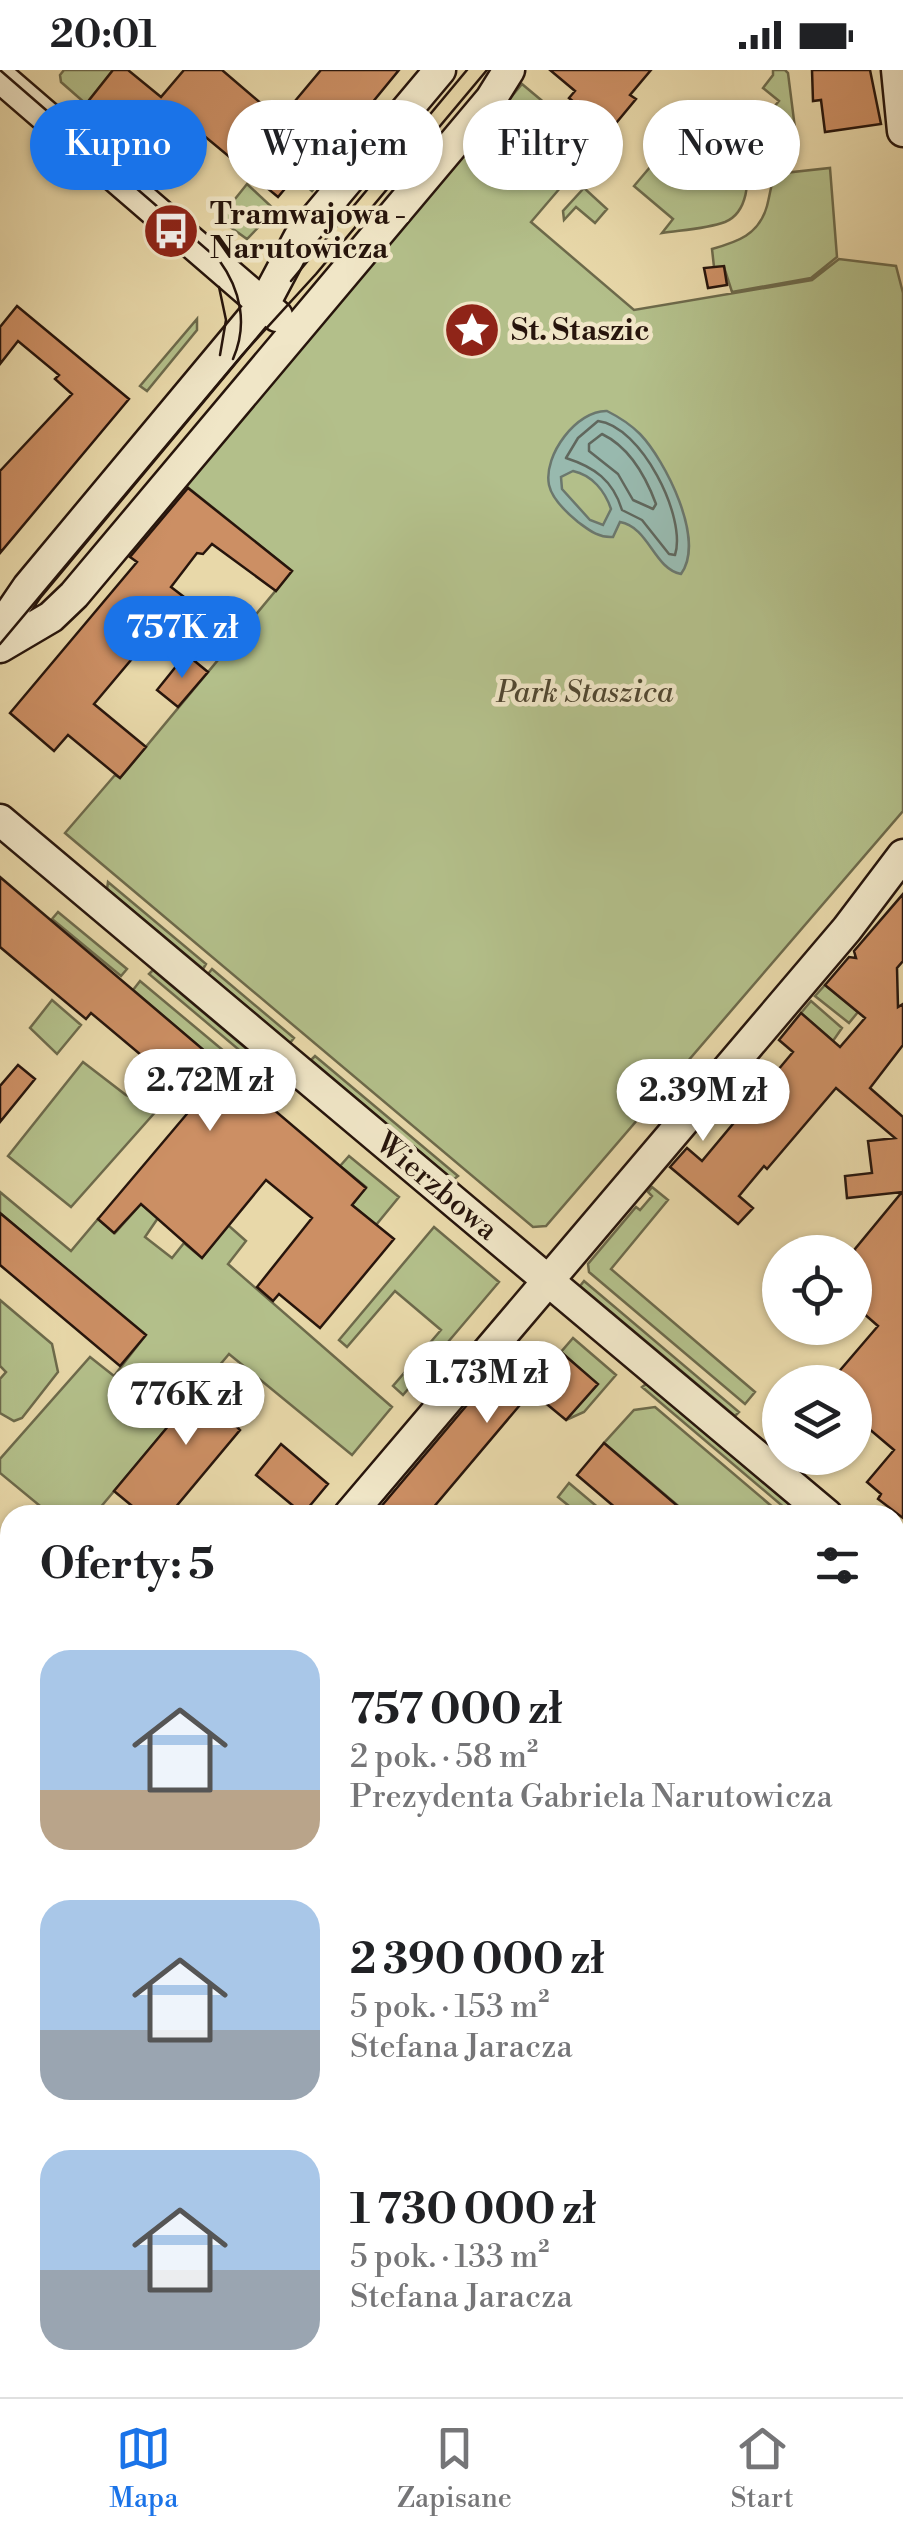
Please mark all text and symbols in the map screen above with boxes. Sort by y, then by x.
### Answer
text: 20:01 [50,12,156,59]
chip: Kupno [30,100,207,190]
chip: Wynajem [227,100,443,190]
chip: Filtry [463,100,623,190]
chip: Nowe [643,100,800,190]
place label: Tramwajowa - Narutowicza [210,196,406,268]
bus stop icon: Tramwajowa - Narutowicza [141,201,201,261]
place icon: St. Staszic [442,300,502,360]
place label: St. Staszic [511,312,650,350]
pin: 757K zł [90,596,274,681]
text: 757K zł [126,608,238,648]
park label: Park Staszica [496,674,674,712]
pin: 2.72M zł [107,1049,313,1134]
pin: 2.39M zł [600,1059,806,1144]
text: 2.72M zł [146,1061,274,1101]
text: 2.39M zł [639,1071,767,1111]
street label: Wierzbowa [367,1124,506,1249]
map controls [762,1235,872,1475]
button: locate [762,1235,872,1345]
pin: 1.73M zł [384,1341,590,1426]
text: 1.73M zł [426,1353,548,1393]
pin: 776K zł [94,1363,278,1448]
button: layers [762,1365,872,1475]
text: 776K zł [130,1375,242,1415]
icon: filters [810,1538,865,1593]
text: Oferty: 5 [40,1539,215,1592]
text: 757 000 zł [350,1684,562,1737]
icon: home [120,1690,240,1810]
text: 2 pok. · 58 m² [350,1737,538,1777]
text: Prezydenta Gabriela Narutowicza [350,1777,833,1817]
text: 2 390 000 zł [350,1934,604,1987]
icon: home [120,1940,240,2060]
text: 5 pok. · 153 m² [350,1987,549,2027]
text: Stefana Jaracza [350,2027,573,2067]
text: 1 730 000 zł [350,2184,596,2237]
icon: home [120,2190,240,2310]
text: 5 pok. · 133 m² [350,2237,550,2277]
text: Stefana Jaracza [350,2277,573,2317]
tab: Mapa [109,2421,178,2516]
tab: Zapisane [397,2421,512,2516]
tab: Start [730,2421,794,2516]

